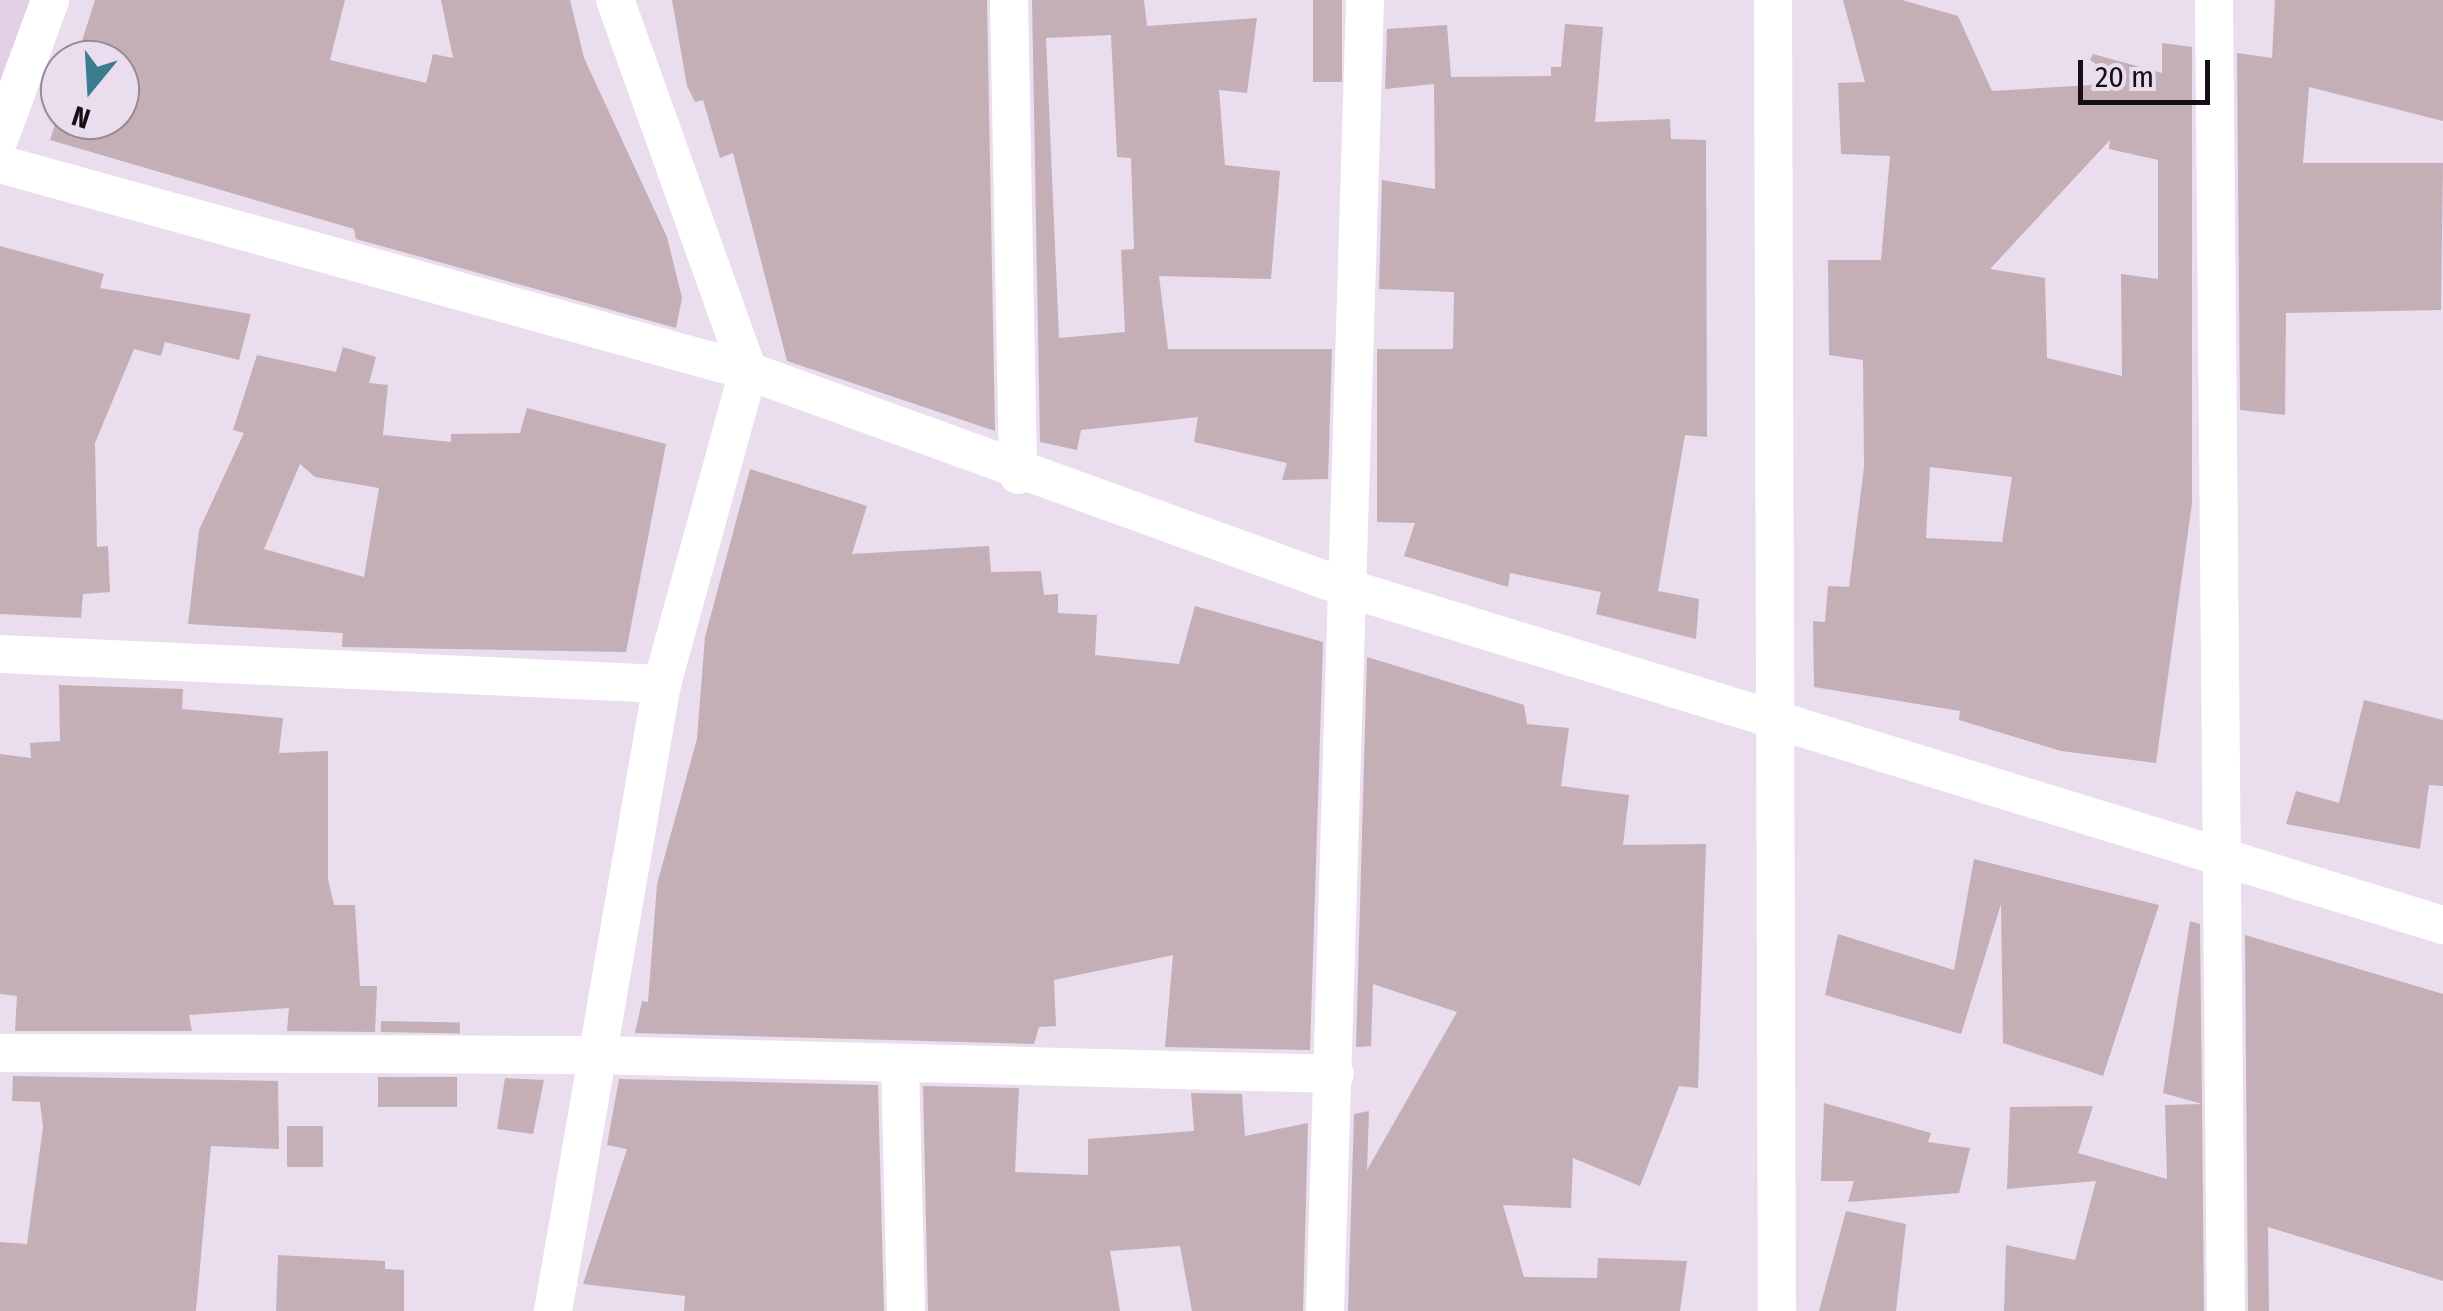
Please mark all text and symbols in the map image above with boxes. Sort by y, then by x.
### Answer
north arrow [40,40,140,140]
scale bar [2083,40,2216,102]
text: 20 m [2095,59,2154,95]
text: N [68,99,94,135]

